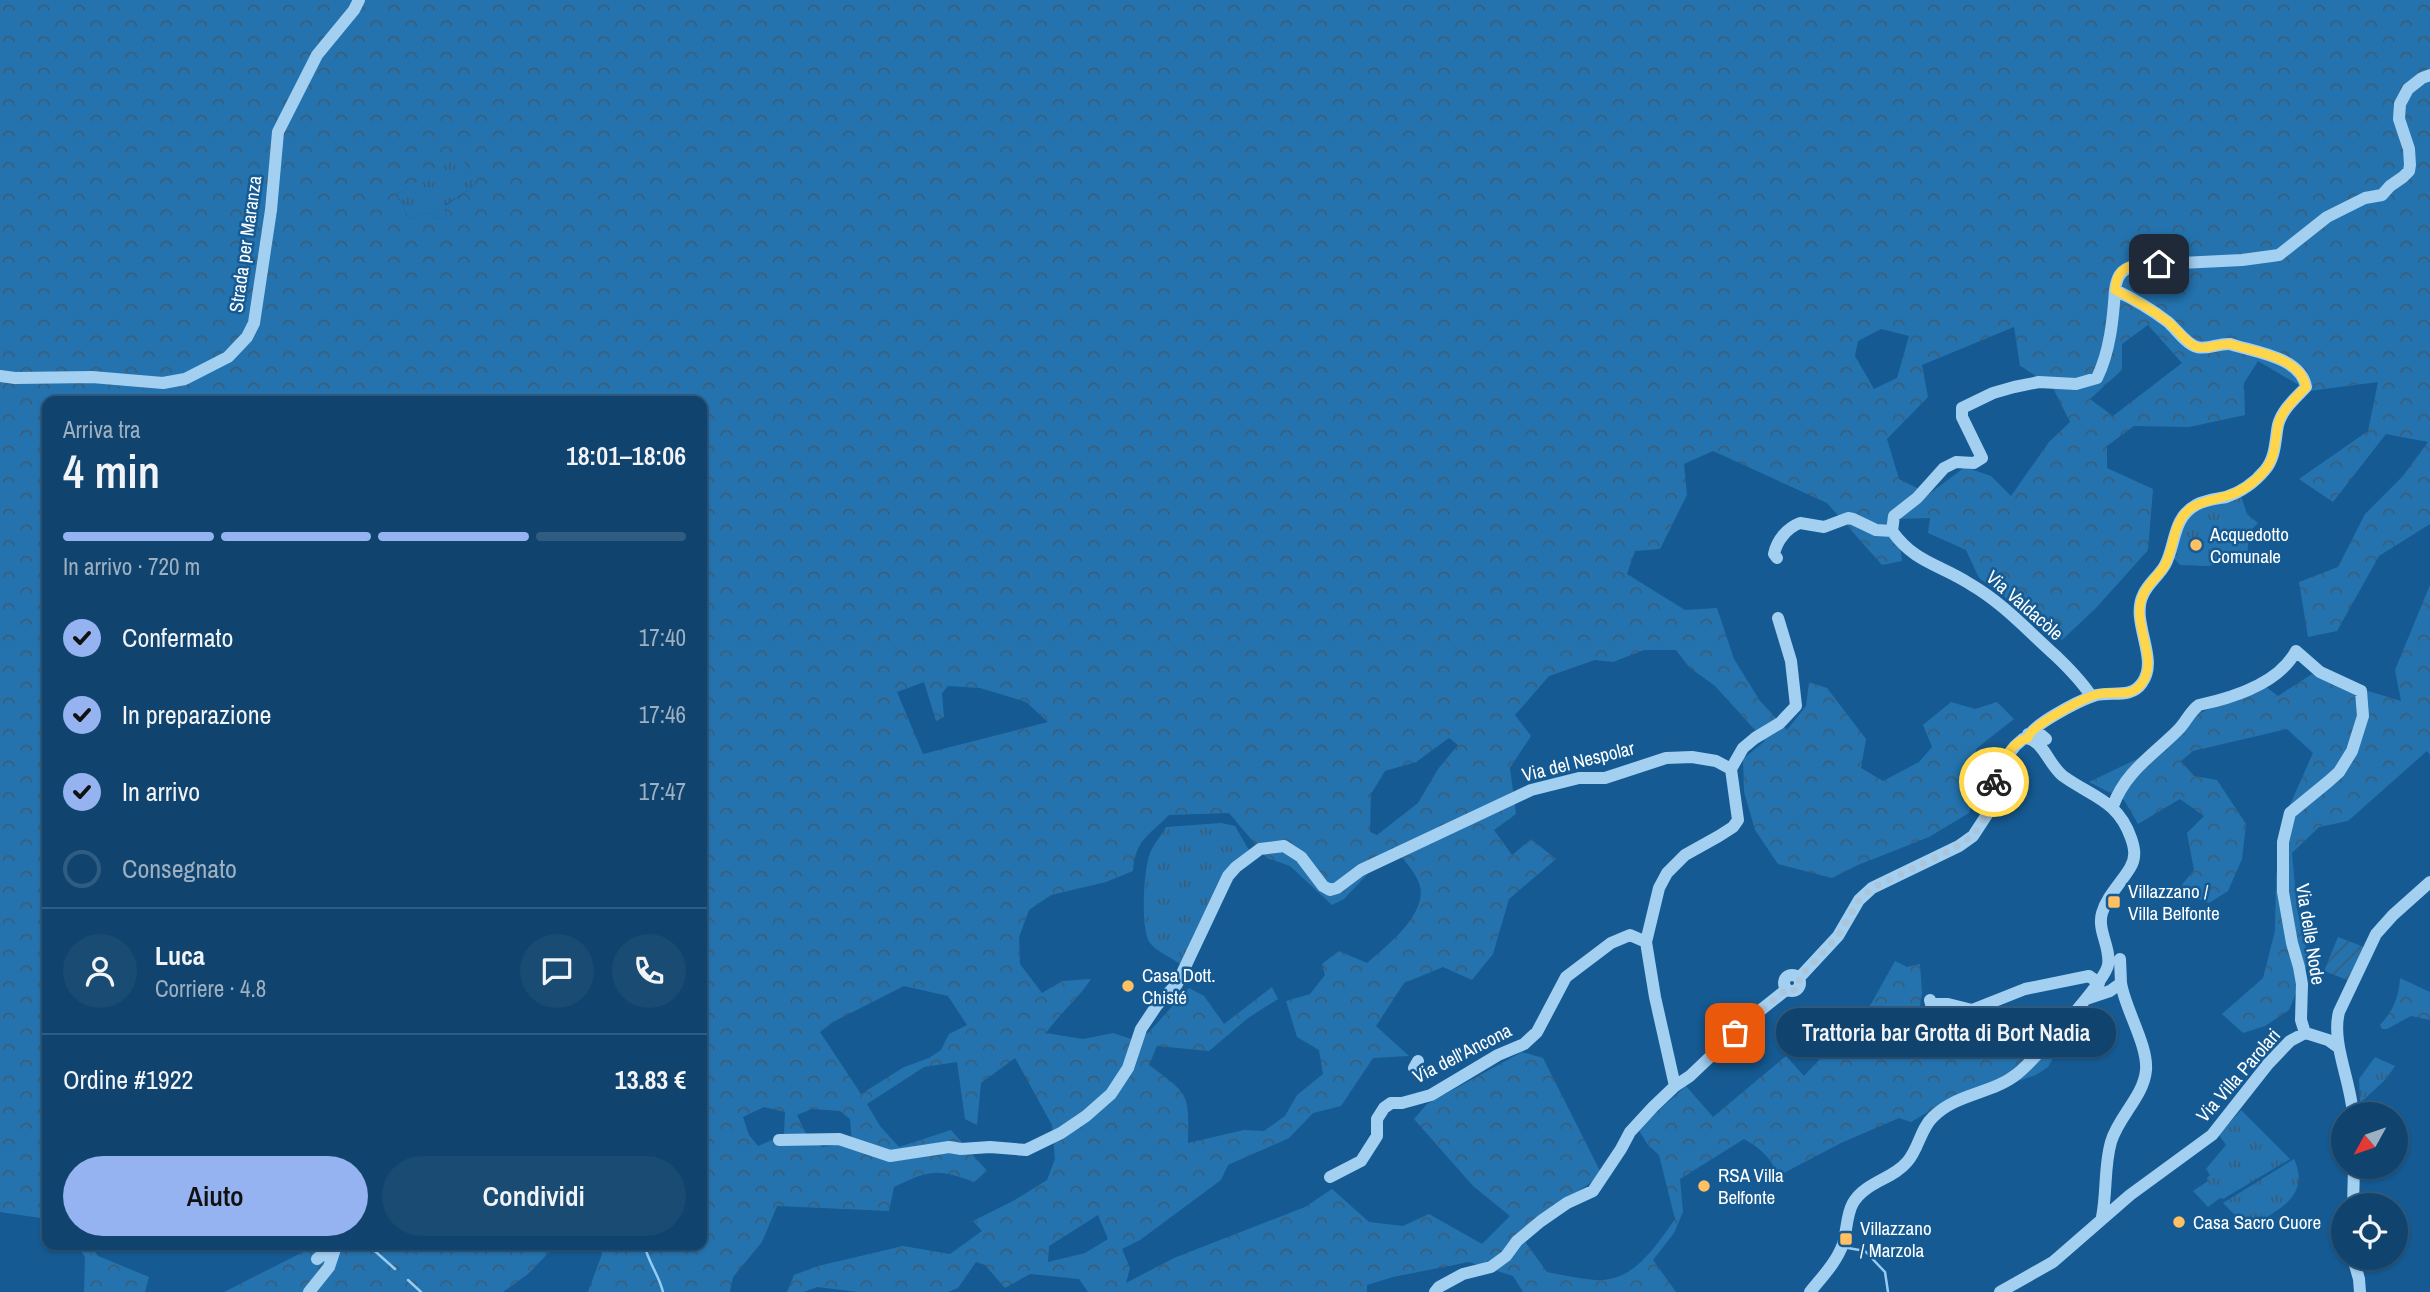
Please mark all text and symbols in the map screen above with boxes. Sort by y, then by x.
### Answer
street label: Strada per Maranza [223,174,268,314]
pin [2129,234,2189,294]
icon: home [2140,245,2178,283]
text: Arriva tra [63,414,141,445]
text: 18:01–18:06 [566,438,686,473]
text: 4 min [63,440,160,502]
place label: Acquedotto Comunale [2209,521,2289,569]
marker: Acquedotto Comunale [2188,537,2204,553]
text: In arrivo · 720 m [63,551,200,582]
street label: Via Valdacòle [1981,564,2069,646]
icon: check [63,619,101,657]
text: Confermato [122,620,233,655]
text: 17:40 [639,622,686,653]
icon: check [63,696,101,734]
text: In preparazione [122,697,271,732]
text: 17:46 [639,699,686,730]
street label: Via del Nespolar [1519,734,1638,788]
courier [1959,747,2029,817]
icon: bike [1975,763,2013,801]
icon: check [63,773,101,811]
text: In arrivo [122,774,200,809]
text: 17:47 [639,776,686,807]
text: Consegnato [122,851,237,886]
place label: Villazzano / Villa Belfonte [2128,878,2220,926]
street label: Via delle Node [2290,882,2332,986]
marker: Villazzano / Villa Belfonte [2106,894,2122,910]
button: person [63,934,137,1008]
button: chat [520,934,594,1008]
button: phone [612,934,686,1008]
text: Luca [155,938,205,973]
place label: Casa Dott. Chisté [1142,962,1216,1010]
text: Corriere · 4.8 [155,973,266,1004]
marker: Casa Dott. Chisté [1120,978,1136,994]
pin [1705,1003,1765,1063]
callout: Trattoria bar Grotta di Bort Nadia [1777,1009,2116,1058]
icon: bag [1716,1014,1754,1052]
street label: Via dell'Ancona [1408,1017,1516,1089]
text: Trattoria bar Grotta di Bort Nadia [1802,1017,2090,1048]
street label: Via Villa Parolari [2190,1023,2286,1127]
text: Ordine #1922 [63,1062,193,1097]
text: 13.83 € [615,1062,686,1097]
north arrow [2331,1102,2408,1180]
map controls [2331,1102,2408,1270]
button: Aiuto [63,1156,368,1236]
button: Condividi [382,1156,686,1236]
place label: RSA Villa Belfonte [1718,1162,1784,1210]
marker: RSA Villa Belfonte [1696,1178,1712,1194]
button: locate [2331,1193,2408,1270]
place label: Casa Sacro Cuore [2193,1209,2321,1235]
marker: Casa Sacro Cuore [2171,1214,2187,1230]
place label: Villazzano / Marzola [1860,1215,1932,1263]
marker: Villazzano / Marzola [1838,1231,1854,1247]

